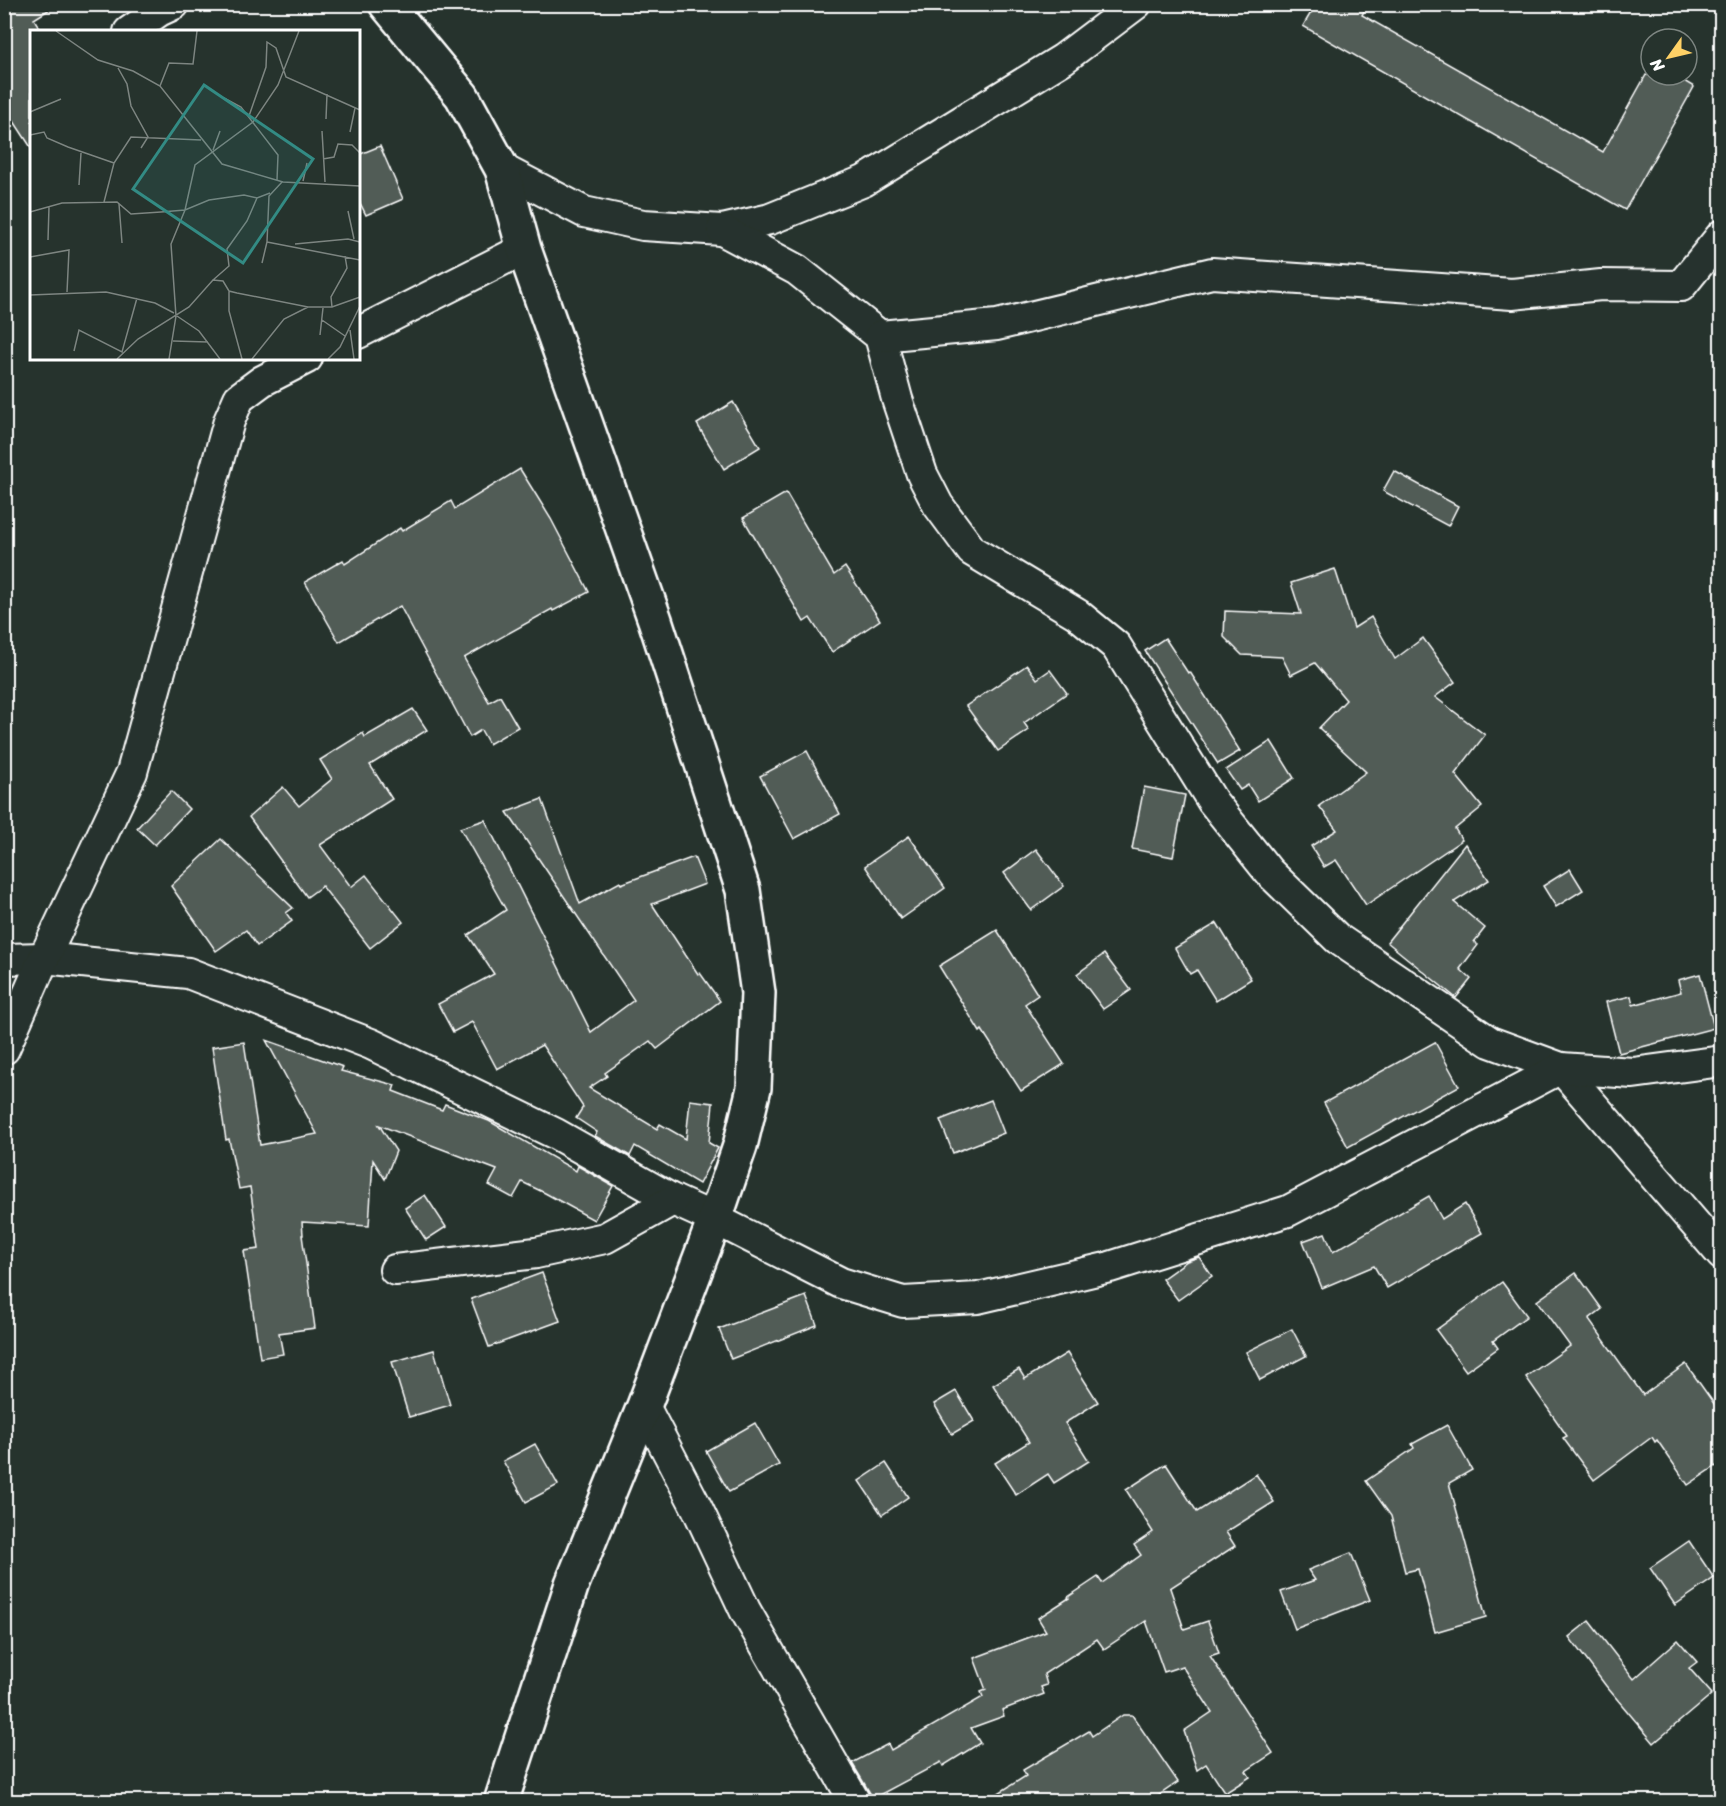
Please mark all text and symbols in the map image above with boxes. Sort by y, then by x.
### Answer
north arrow [1639,27,1699,87]
inset map [30,30,360,360]
text: N [1641,52,1673,79]

